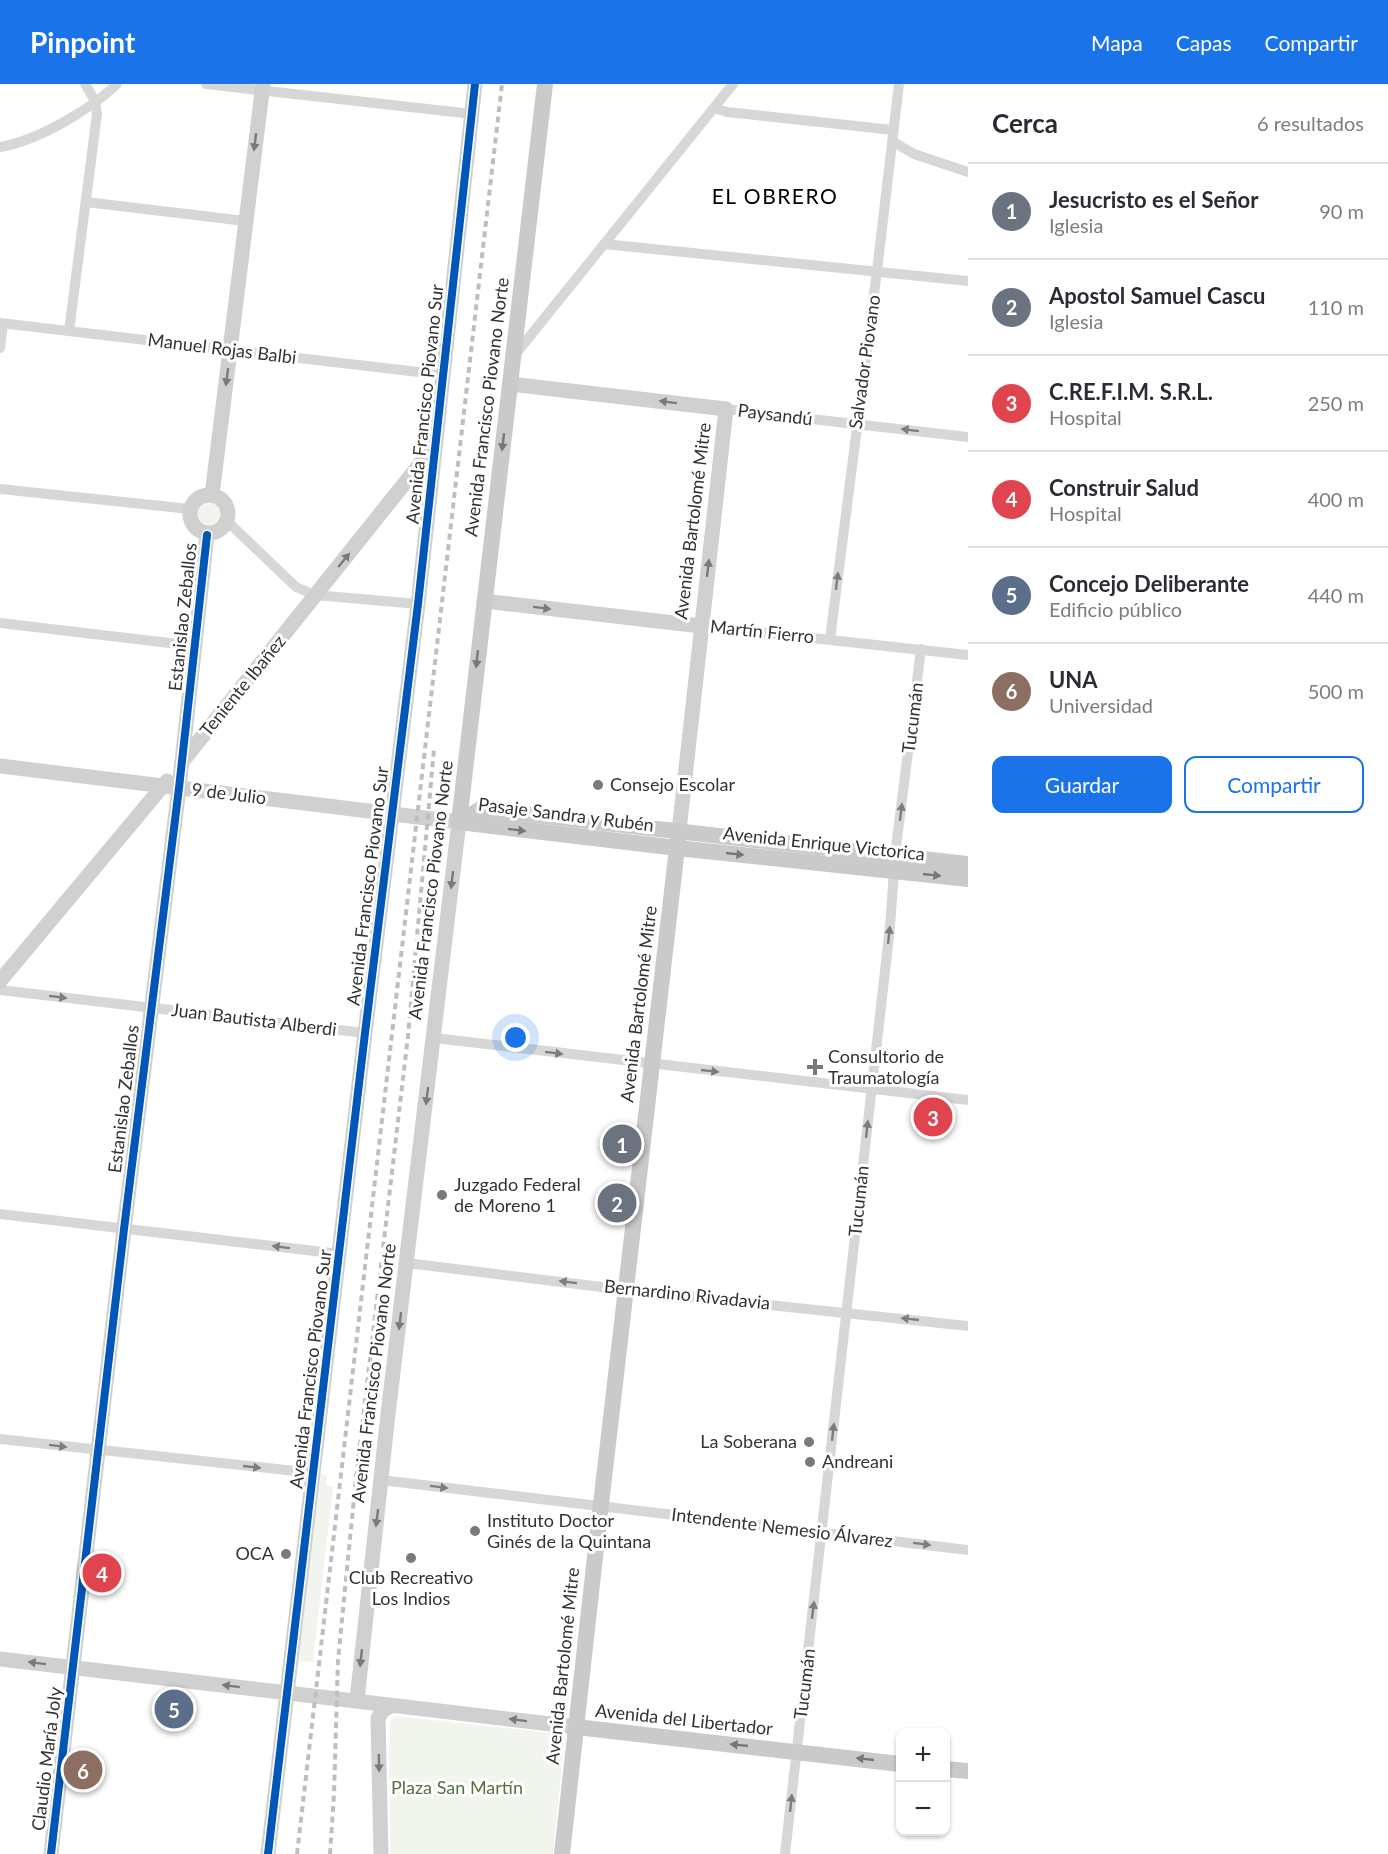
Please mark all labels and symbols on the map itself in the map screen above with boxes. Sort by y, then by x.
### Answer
one-way arrow [250,132,260,151]
district label: EL OBRERO [712,183,838,208]
street label: Avenida Francisco Piovano Norte [459,276,513,538]
street label: Avenida Francisco Piovano Sur [400,283,448,525]
street label: Salvador Piovano [844,293,884,430]
street label: Manuel Rojas Balbi [147,328,298,368]
one-way arrow [222,368,231,387]
one-way arrow [658,398,677,407]
street label: Paysandú [736,399,814,430]
street label: Avenida Bartolomé Mitre [669,421,715,620]
one-way arrow [900,425,919,435]
one-way arrow [498,433,507,452]
street label: Estanislao Zeballos [163,541,201,692]
one-way arrow [337,552,349,567]
one-way arrow [703,559,712,578]
one-way arrow [832,572,842,591]
one-way arrow [532,603,551,613]
street label: Martín Fierro [709,615,815,647]
street label: Teniente Ibañez [195,630,290,740]
one-way arrow [472,650,482,669]
street label: Tucumán [897,681,927,755]
street label: Avenida Francisco Piovano Norte [403,759,457,1021]
street label: Avenida Francisco Piovano Sur [341,765,393,1007]
place label: Consejo Escolar [610,773,735,795]
street label: 9 de Julio [191,778,268,808]
marker: Consejo Escolar [591,778,605,792]
street label: Pasaje Sandra y Rubén [477,792,655,836]
one-way arrow [896,803,906,822]
street label: Avenida Enrique Victorica [722,821,926,865]
one-way arrow [508,825,527,834]
one-way arrow [726,849,745,859]
one-way arrow [922,870,941,880]
one-way arrow [447,871,456,890]
street label: Avenida Bartolomé Mitre [615,904,661,1103]
one-way arrow [884,925,894,944]
one-way arrow [49,992,68,1001]
street label: Juan Bautista Alberdi [170,998,338,1040]
street label: Estanislao Zeballos [103,1023,143,1174]
your location [501,1023,530,1052]
place label: Consultorio de Traumatología [828,1045,944,1088]
one-way arrow [545,1048,564,1057]
marker: Consultorio de Traumatología [806,1058,824,1076]
one-way arrow [700,1066,719,1076]
one-way arrow [422,1087,431,1106]
pin: 3 [914,1094,952,1140]
one-way arrow [862,1119,872,1138]
pin: 1 [602,1122,642,1166]
street label: Tucumán [843,1164,873,1237]
place label: Juzgado Federal de Moreno 1 [454,1173,581,1216]
pin: 2 [598,1180,636,1226]
marker: Juzgado Federal de Moreno 1 [435,1188,449,1202]
street label: Avenida Francisco Piovano Norte [346,1242,400,1504]
one-way arrow [272,1243,291,1252]
street label: Avenida Francisco Piovano Sur [284,1248,336,1490]
street label: Bernardino Rivadavia [603,1274,771,1314]
one-way arrow [559,1278,578,1287]
one-way arrow [395,1312,404,1331]
one-way arrow [900,1314,919,1324]
one-way arrow [828,1423,838,1442]
place label: La Soberana [700,1430,797,1452]
marker: La Soberana [802,1435,816,1449]
one-way arrow [49,1441,68,1451]
place label: Andreani [822,1450,893,1472]
marker: Andreani [803,1455,817,1469]
one-way arrow [243,1462,262,1472]
one-way arrow [430,1482,449,1492]
street label: Intendente Nemesio Álvarez [670,1503,894,1551]
one-way arrow [372,1508,381,1527]
place label: Instituto Doctor Ginés de la Quintana [487,1509,651,1552]
marker: Instituto Doctor Ginés de la Quintana [468,1524,482,1538]
one-way arrow [913,1539,932,1549]
place label: OCA [235,1542,275,1564]
marker: OCA [279,1547,293,1561]
pin: 4 [82,1550,122,1596]
marker: Club Recreativo Los Indios [404,1551,418,1565]
place label: Club Recreativo Los Indios [349,1566,473,1609]
street label: Avenida Bartolomé Mitre [541,1566,583,1766]
one-way arrow [808,1601,818,1620]
street label: Tucumán [789,1647,819,1721]
one-way arrow [356,1649,366,1668]
one-way arrow [27,1659,46,1668]
one-way arrow [221,1681,240,1690]
street label: Claudio María Joly [26,1685,66,1832]
pin: 5 [154,1686,194,1732]
street label: Avenida del Libertador [594,1699,774,1739]
one-way arrow [508,1715,527,1725]
one-way arrow [729,1741,748,1750]
pin: 6 [64,1748,103,1792]
one-way arrow [374,1753,384,1772]
one-way arrow [855,1755,874,1764]
park label: Plaza San Martín [391,1776,523,1798]
one-way arrow [786,1793,796,1812]

